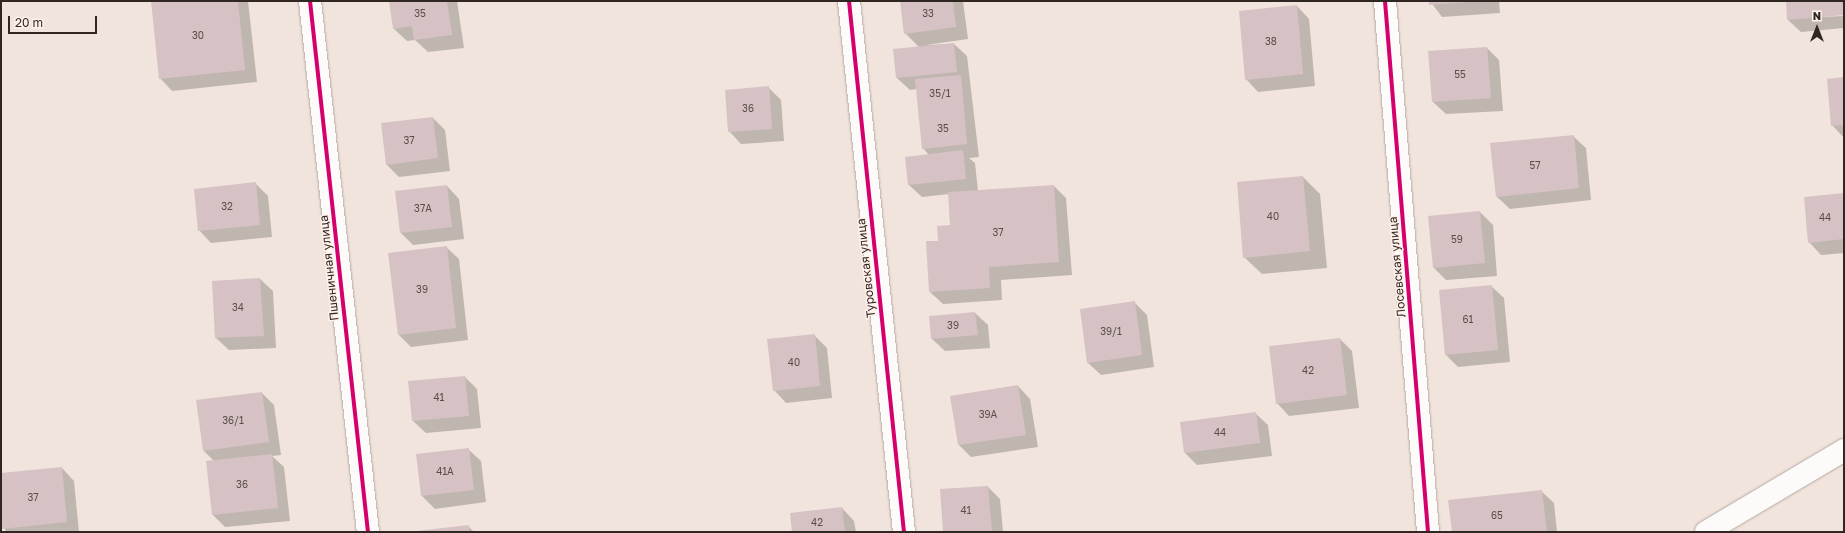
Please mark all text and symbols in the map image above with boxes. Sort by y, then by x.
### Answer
scale bar [10,8,99,34]
house number: 35 [414,8,426,20]
house number: 33 [922,8,934,20]
north arrow [1797,8,1837,48]
text: N [1813,9,1821,22]
text: 20 m [15,15,43,30]
house number: 30 [192,30,204,42]
house number: 38 [1265,36,1277,48]
house number: 55 [1454,69,1466,81]
house number: 35/1 [929,88,951,100]
house number: 36 [742,103,754,115]
house number: 35 [937,123,949,135]
house number: 37 [403,135,415,147]
house number: 57 [1529,160,1541,172]
house number: 32 [221,201,233,213]
house number: 37А [414,203,432,215]
house number: 40 [1267,211,1279,223]
house number: 44 [1819,212,1831,224]
street label: Пшеничная улица [316,214,342,322]
street label: Лосевская улица [1385,216,1409,318]
street label: Туровская улица [854,218,878,318]
house number: 37 [992,227,1004,239]
house number: 59 [1451,234,1463,246]
house number: 39 [416,284,428,296]
house number: 34 [232,302,244,314]
house number: 61 [1463,314,1473,326]
house number: 39 [947,320,959,332]
house number: 39/1 [1100,326,1122,338]
house number: 40 [788,357,800,369]
house number: 42 [1302,365,1314,377]
house number: 41 [434,392,444,404]
house number: 39А [979,409,997,421]
house number: 36/1 [222,415,244,427]
house number: 44 [1214,427,1226,439]
house number: 41А [436,466,454,478]
house number: 36 [236,479,248,491]
house number: 37 [27,492,39,504]
house number: 41 [961,505,971,517]
house number: 65 [1491,510,1503,522]
house number: 42 [811,517,823,529]

